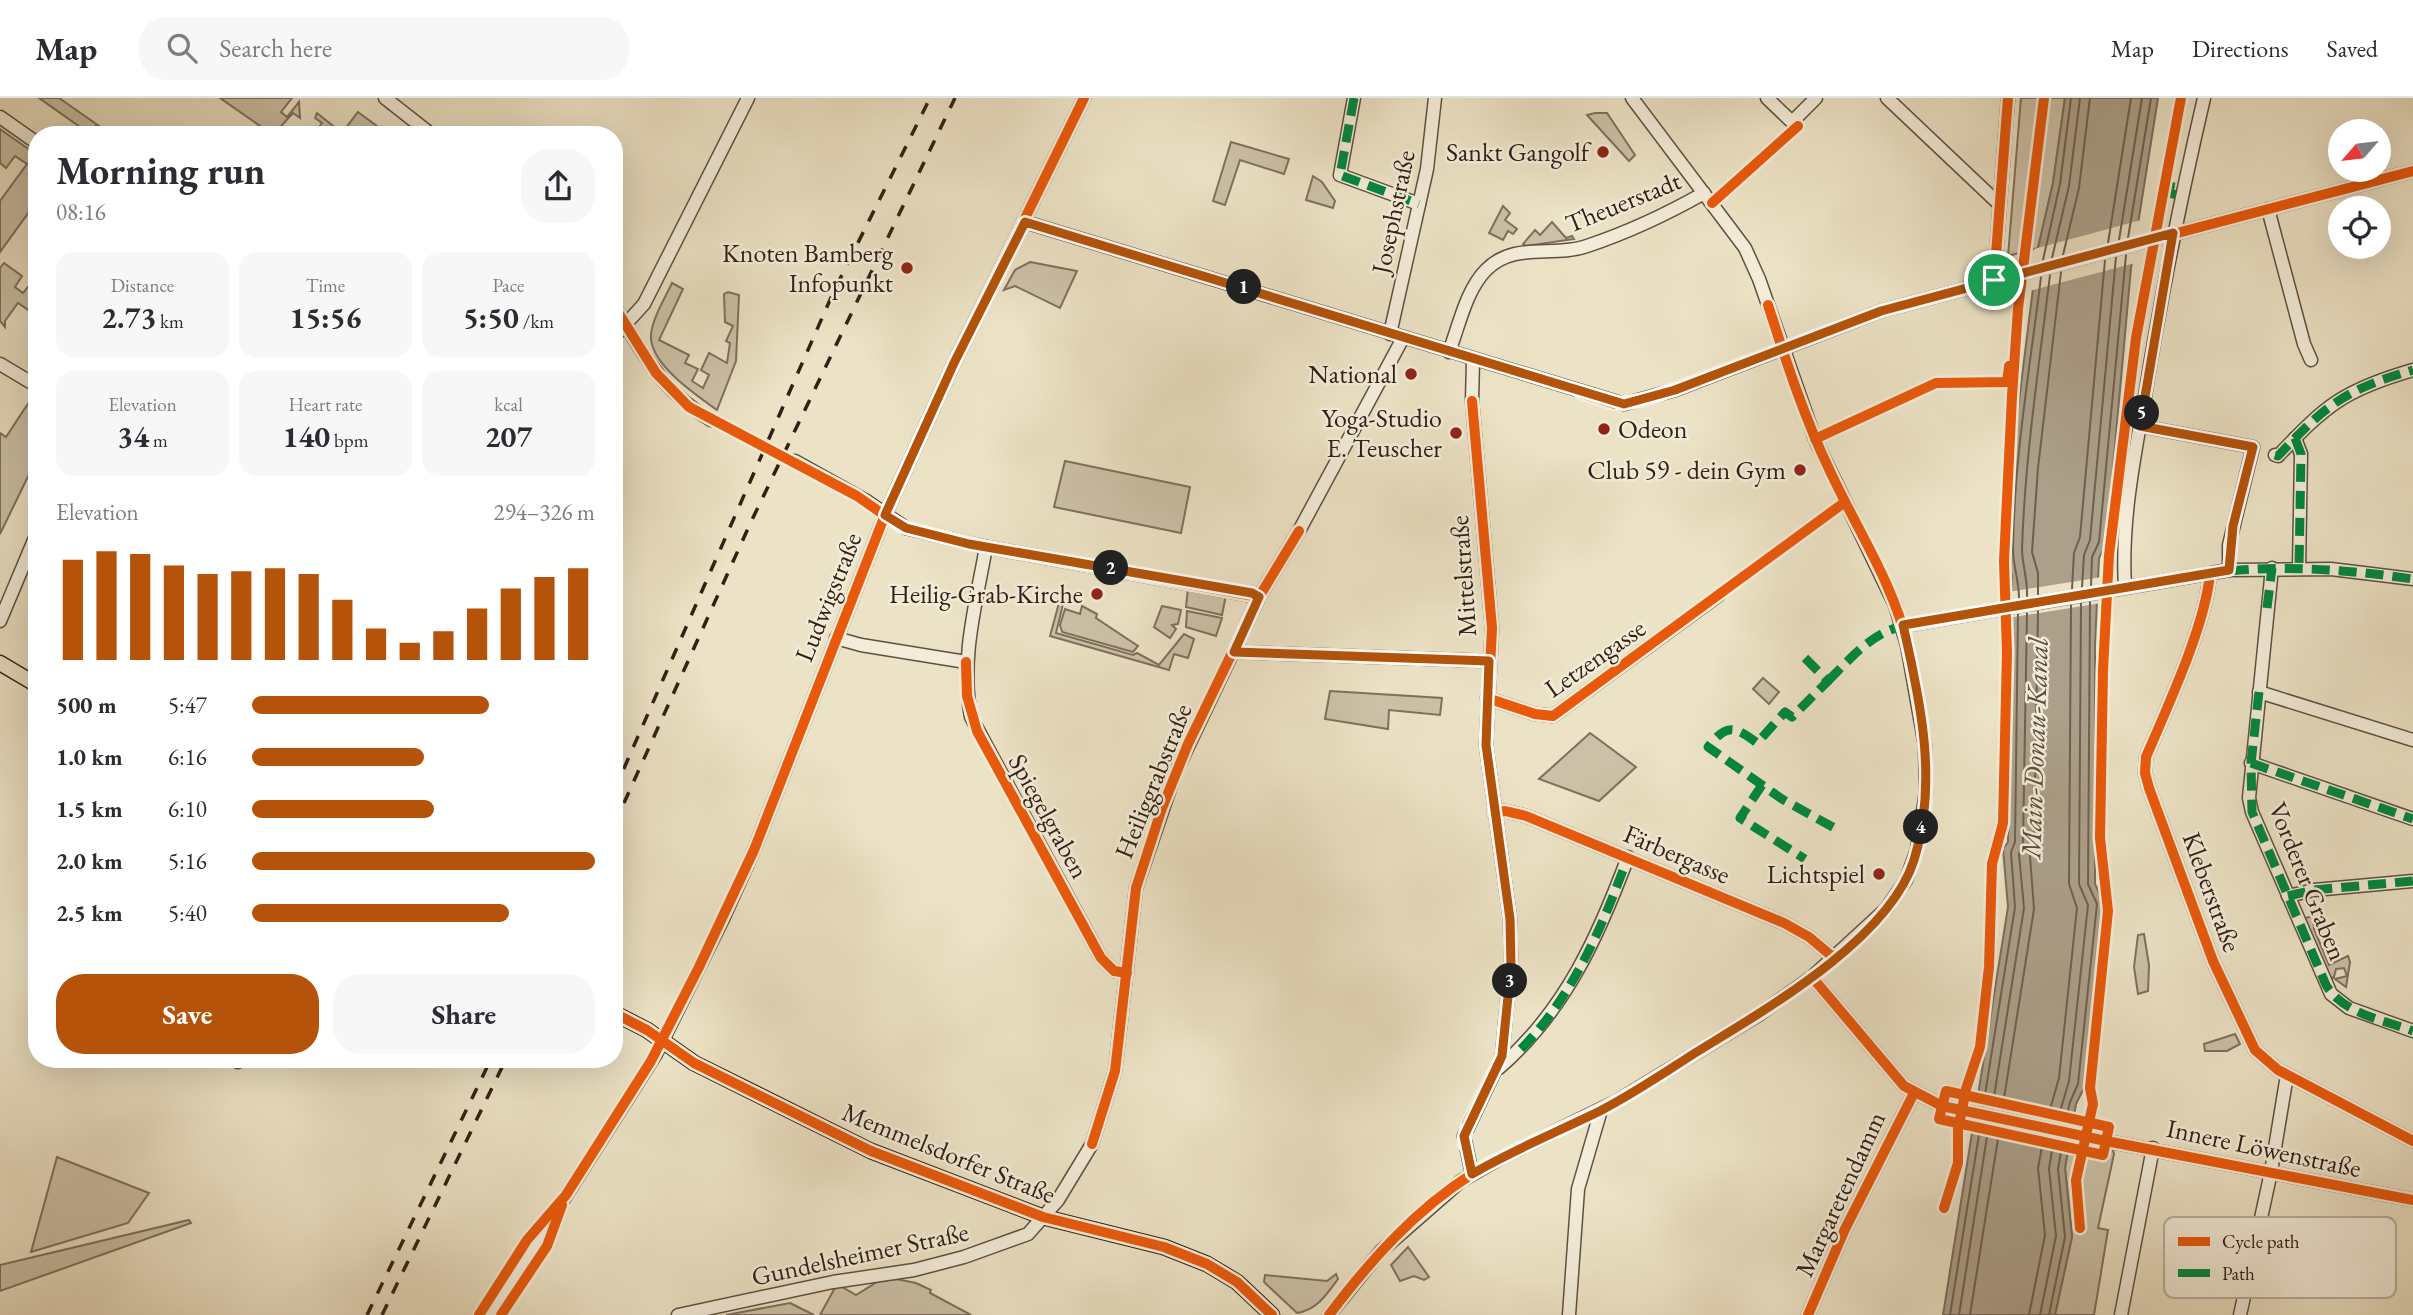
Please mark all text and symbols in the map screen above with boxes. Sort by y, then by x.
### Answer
search box [139,17,629,80]
text: Map [35,27,97,70]
icon: search [163,29,201,67]
text: Search here [219,31,332,65]
text: Map [2111,33,2154,64]
text: Directions [2192,33,2289,64]
text: Saved [2327,33,2378,64]
north arrow [2328,119,2390,182]
map controls [2328,119,2391,259]
place label: Sankt Gangolf [1446,135,1592,169]
marker: Sankt Gangolf [1595,144,1611,160]
text: Morning run [56,146,265,195]
street label: Josephstraße [1363,147,1423,279]
button: share [521,149,595,223]
street label: Theuerstadt [1560,163,1686,241]
button: locate [2328,196,2391,259]
text: 08:16 [56,197,106,227]
place label: Knoten Bamberg Infopunkt [722,236,894,300]
pin [1964,250,2024,310]
marker: Knoten Bamberg Infopunkt [899,260,915,276]
icon: arrive [1975,261,2013,299]
pin: 1 [1226,270,1262,304]
text: Distance [111,273,174,298]
text: Time [306,273,345,298]
text: Pace [493,273,524,298]
text: 1 [1238,274,1249,299]
text: 2.73 [101,298,156,337]
text: 15:56 [290,298,361,337]
text: 5:50 [463,298,519,337]
text: km [156,309,184,334]
text: /km [519,309,554,334]
place label: National [1308,357,1397,391]
marker: National [1403,366,1419,382]
text: Elevation [108,392,177,417]
text: Heart rate [289,392,362,417]
text: kcal [494,392,523,417]
pin: 5 [2124,396,2160,430]
text: 5 [2136,400,2147,425]
place label: Yoga-Studio E. Teuscher [1322,401,1442,465]
place label: Odeon [1618,412,1688,446]
text: 34 [117,417,149,456]
text: 140 [283,417,330,456]
text: 207 [485,417,532,456]
marker: Odeon [1596,421,1612,437]
marker: Yoga-Studio E. Teuscher [1448,425,1464,441]
text: m [149,428,168,453]
text: bpm [330,428,368,453]
place label: Club 59 - dein Gym [1587,453,1786,487]
marker: Club 59 - dein Gym [1792,462,1808,478]
text: Elevation [56,497,139,527]
text: 294–326 m [494,497,595,527]
street label: Mittelstraße [1442,514,1484,638]
street label: Ludwigstraße [787,527,869,667]
pin: 2 [1094,550,1128,586]
text: 2 [1105,555,1116,580]
place label: Heilig-Grab-Kirche [889,577,1083,611]
marker: Heilig-Grab-Kirche [1089,586,1105,602]
street label: Letzengasse [1538,611,1652,705]
water label: Main-Donau-Kanal [2012,636,2056,861]
text: 500 m [56,690,117,720]
text: 5:47 [168,690,207,720]
street label: Heiliggrabstraße [1106,699,1200,863]
text: 1.0 km [56,742,123,772]
text: 6:16 [168,742,207,772]
street label: Spiegelgraben [1001,748,1097,885]
text: 1.5 km [56,794,123,824]
text: 6:10 [168,794,207,824]
street label: Vorderer Graben [2261,797,2355,965]
pin: 4 [1904,810,1938,844]
text: 4 [1915,814,1926,839]
street label: Färbergasse [1619,816,1735,892]
street label: Kleberstraße [2175,827,2249,957]
text: 2.0 km [56,846,123,876]
text: 5:16 [168,846,207,876]
place label: Lichtspiel [1767,857,1865,891]
marker: Lichtspiel [1871,866,1887,882]
text: 2.5 km [56,898,123,928]
text: 5:40 [168,898,207,928]
pin: 3 [1492,964,1528,998]
text: 3 [1504,968,1515,993]
button: Save [56,974,319,1054]
button: Share [333,974,595,1054]
street label: Memmelsdorfer Straße [837,1095,1061,1211]
street label: Margaretendamm [1787,1106,1893,1282]
street label: Innere Löwenstraße [2164,1111,2364,1185]
street label: Gundelsheimer Straße [748,1214,972,1294]
legend [2164,1217,2396,1298]
text: Cycle path [2222,1229,2300,1254]
text: Path [2222,1261,2255,1286]

